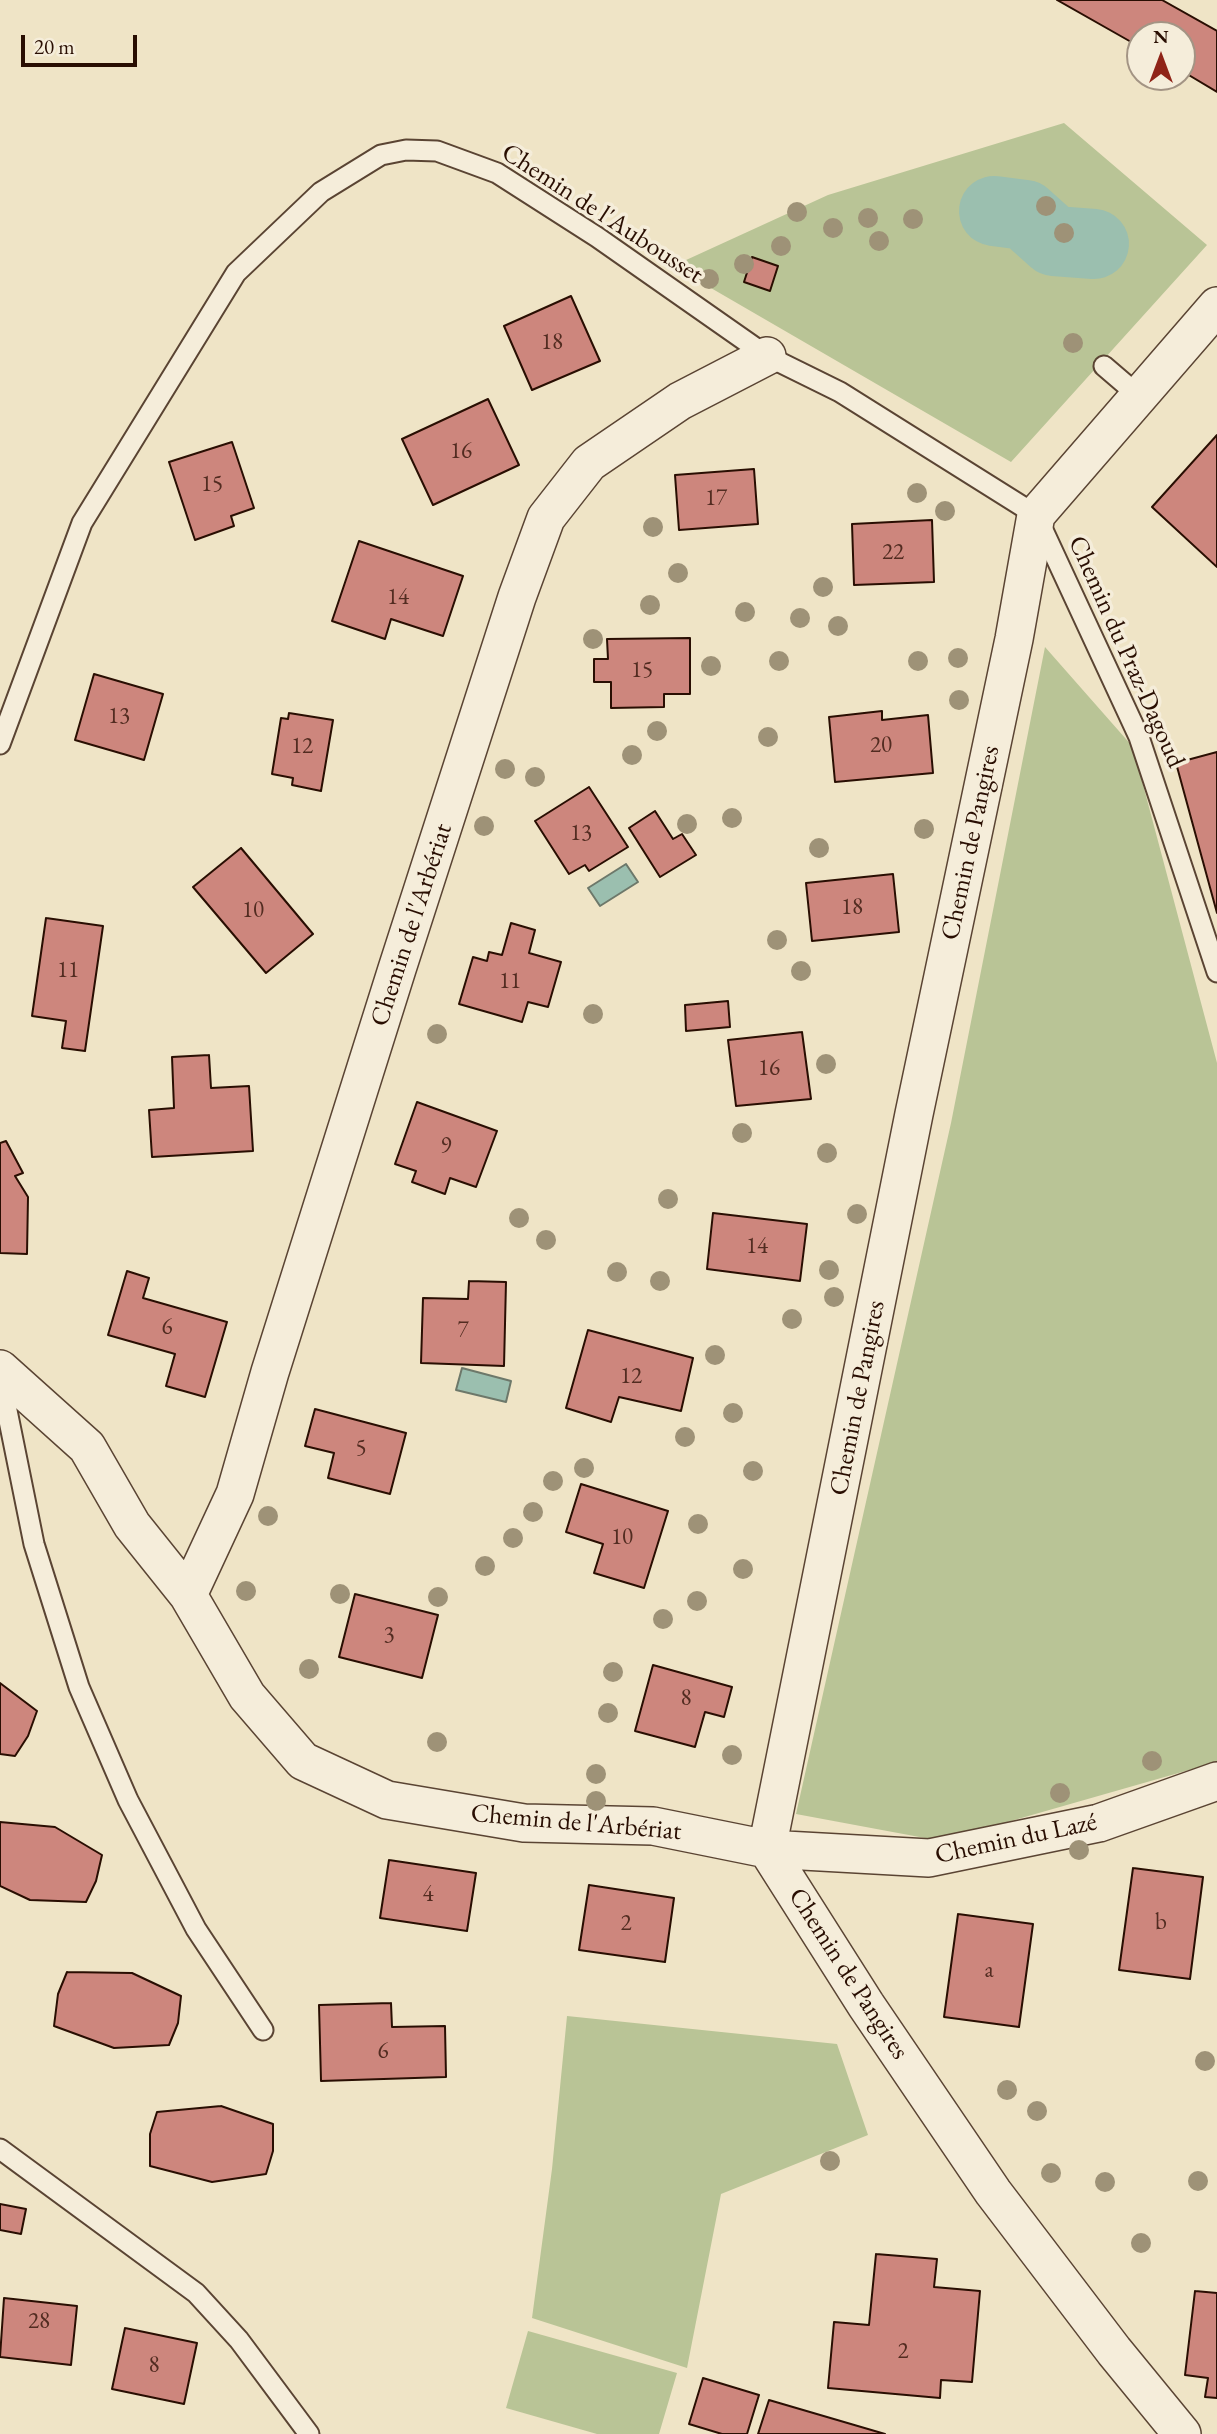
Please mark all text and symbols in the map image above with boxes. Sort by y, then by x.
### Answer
scale bar [24,21,140,65]
north arrow [1126,21,1196,91]
text: N [1153,24,1169,49]
text: 20 m [34,33,75,60]
street label: Chemin de l'Aubousset [495,137,709,291]
house number: 18 [541,329,563,357]
house number: 16 [450,438,472,466]
house number: 15 [201,471,223,499]
house number: 17 [705,485,727,513]
street label: Chemin du Praz-Dagoud [1061,531,1191,773]
house number: 22 [882,539,904,567]
house number: 14 [387,584,409,612]
house number: 15 [631,657,653,685]
house number: 13 [108,703,130,731]
house number: 20 [870,732,892,760]
house number: 12 [291,733,313,761]
street label: Chemin de Pangires [935,743,1007,943]
street label: Chemin de l'Arbériat [365,820,459,1030]
house number: 13 [570,820,592,848]
house number: 18 [841,894,863,922]
house number: 10 [242,897,264,925]
house number: 11 [57,957,79,985]
house number: 11 [499,968,521,996]
house number: 16 [758,1055,780,1083]
house number: 9 [440,1133,452,1161]
house number: 14 [746,1233,768,1261]
street label: Chemin de Pangires [824,1298,892,1498]
house number: 6 [161,1314,173,1342]
house number: 7 [457,1317,469,1345]
house number: 12 [620,1363,642,1391]
house number: 5 [355,1435,367,1463]
house number: 10 [611,1524,633,1552]
house number: 3 [383,1622,395,1650]
house number: 8 [680,1685,692,1713]
street label: Chemin de l'Arbériat [469,1798,683,1848]
street label: Chemin du Lazé [932,1807,1100,1871]
house number: 4 [422,1881,434,1909]
street label: Chemin de Pangires [781,1882,915,2066]
house number: b [1155,1909,1167,1937]
house number: 2 [620,1910,632,1938]
house number: a [984,1957,994,1985]
house number: 6 [377,2038,389,2066]
house number: 28 [28,2308,50,2336]
house number: 2 [897,2338,909,2366]
house number: 8 [148,2352,160,2380]

